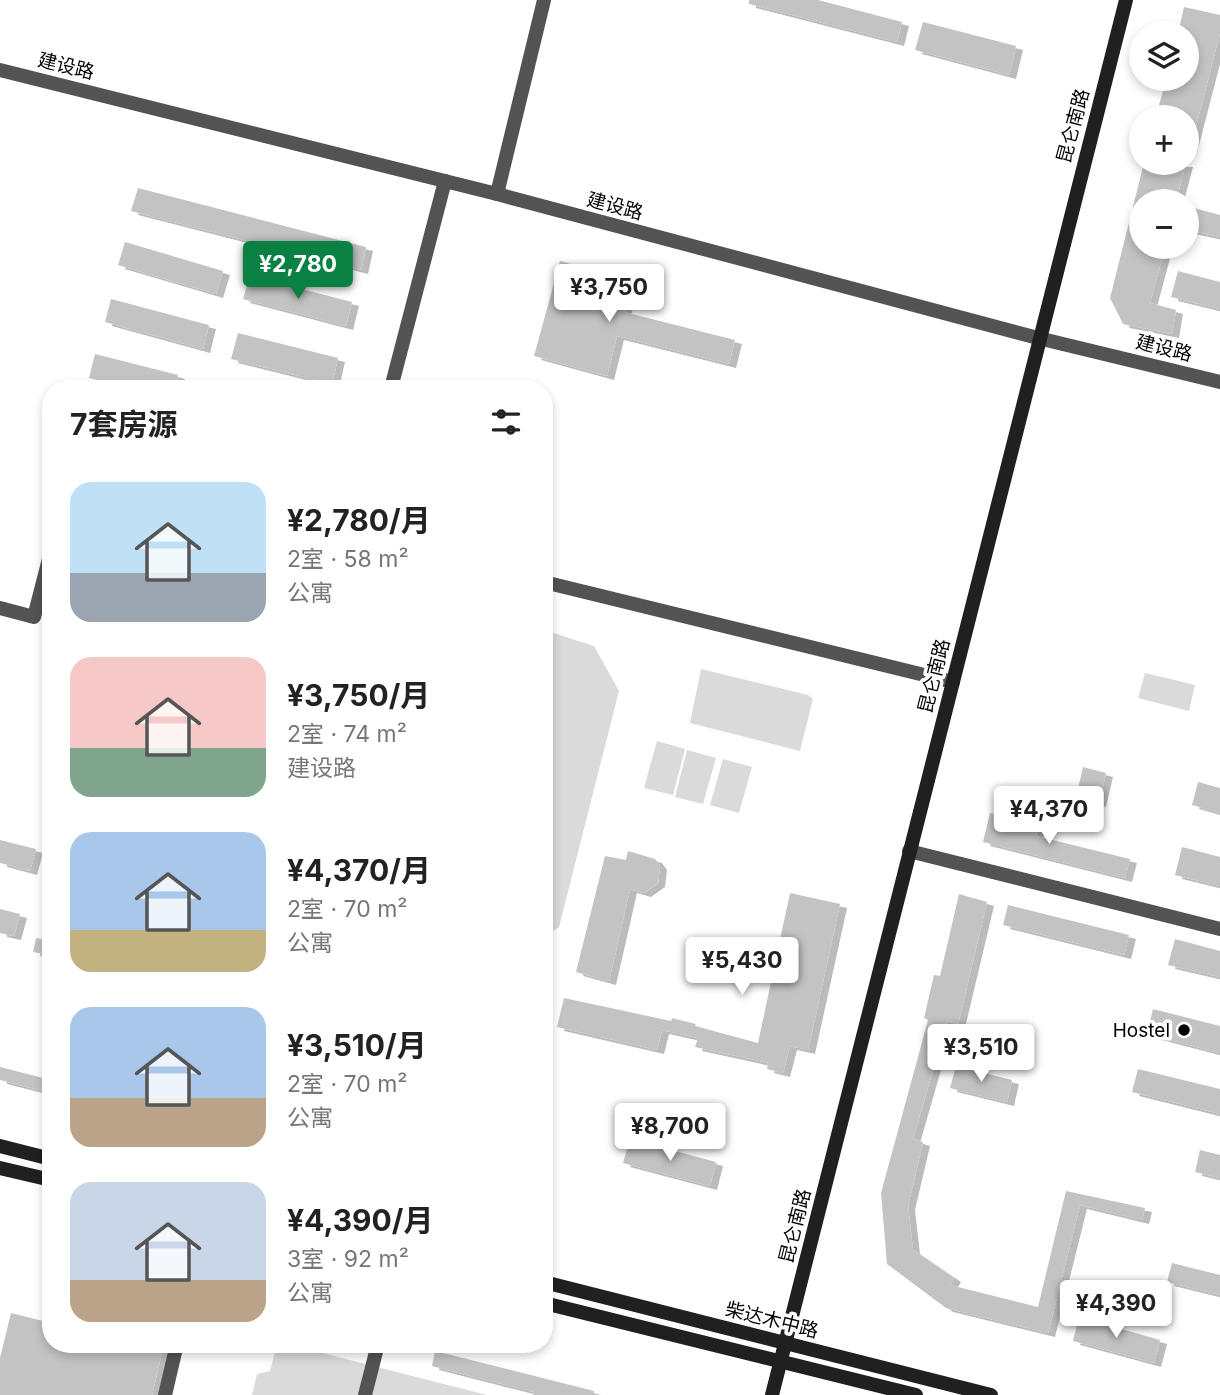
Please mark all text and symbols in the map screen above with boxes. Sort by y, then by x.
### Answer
map controls [1129,21,1199,259]
button: layers [1129,21,1199,91]
street label: 建设路 [36,48,96,84]
street label: 昆仑南路 [1052,86,1094,166]
button: + [1129,105,1199,175]
street label: 建设路 [584,188,646,224]
button: − [1129,189,1199,259]
pin: ¥2,780 [241,242,355,301]
text: ¥2,780 [259,250,337,278]
pin: ¥3,750 [552,264,666,324]
text: ¥3,750 [570,273,648,301]
street label: 建设路 [1134,330,1194,366]
icon: filters [487,403,525,441]
text: 7套房源 [70,406,177,442]
text: ¥2,780/月 [287,502,431,538]
icon: home [126,510,210,594]
text: 2室 · 58 m² [287,545,409,573]
text: 公寓 [287,579,333,607]
street label: 昆仑南路 [914,636,954,716]
text: ¥3,750/月 [287,677,430,713]
icon: home [126,685,210,769]
text: 2室 · 74 m² [287,720,407,748]
text: 建设路 [287,754,356,782]
pin: ¥4,370 [992,786,1106,846]
text: ¥4,370 [1010,795,1088,823]
text: ¥4,370/月 [287,852,431,888]
icon: home [126,860,210,944]
text: 2室 · 70 m² [287,895,408,923]
text: 公寓 [287,929,333,957]
pin: ¥5,430 [685,937,799,997]
text: ¥5,430 [702,946,782,974]
place label: Hostel [1113,1019,1170,1042]
marker: Hostel [1176,1022,1192,1038]
pin: ¥3,510 [924,1024,1038,1084]
text: ¥3,510/月 [287,1027,427,1063]
text: ¥3,510 [943,1033,1019,1061]
icon: home [126,1035,210,1119]
text: 2室 · 70 m² [287,1070,408,1098]
text: 公寓 [287,1104,333,1132]
pin: ¥8,700 [613,1104,727,1163]
text: ¥8,700 [631,1112,709,1140]
street label: 昆仑南路 [775,1186,815,1266]
text: ¥4,390/月 [287,1202,433,1238]
icon: home [126,1210,210,1294]
text: 3室 · 92 m² [287,1245,409,1273]
text: 公寓 [287,1279,333,1307]
pin: ¥4,390 [1059,1280,1173,1340]
text: ¥4,390 [1076,1289,1156,1317]
street label: 柴达木中路 [723,1297,821,1343]

